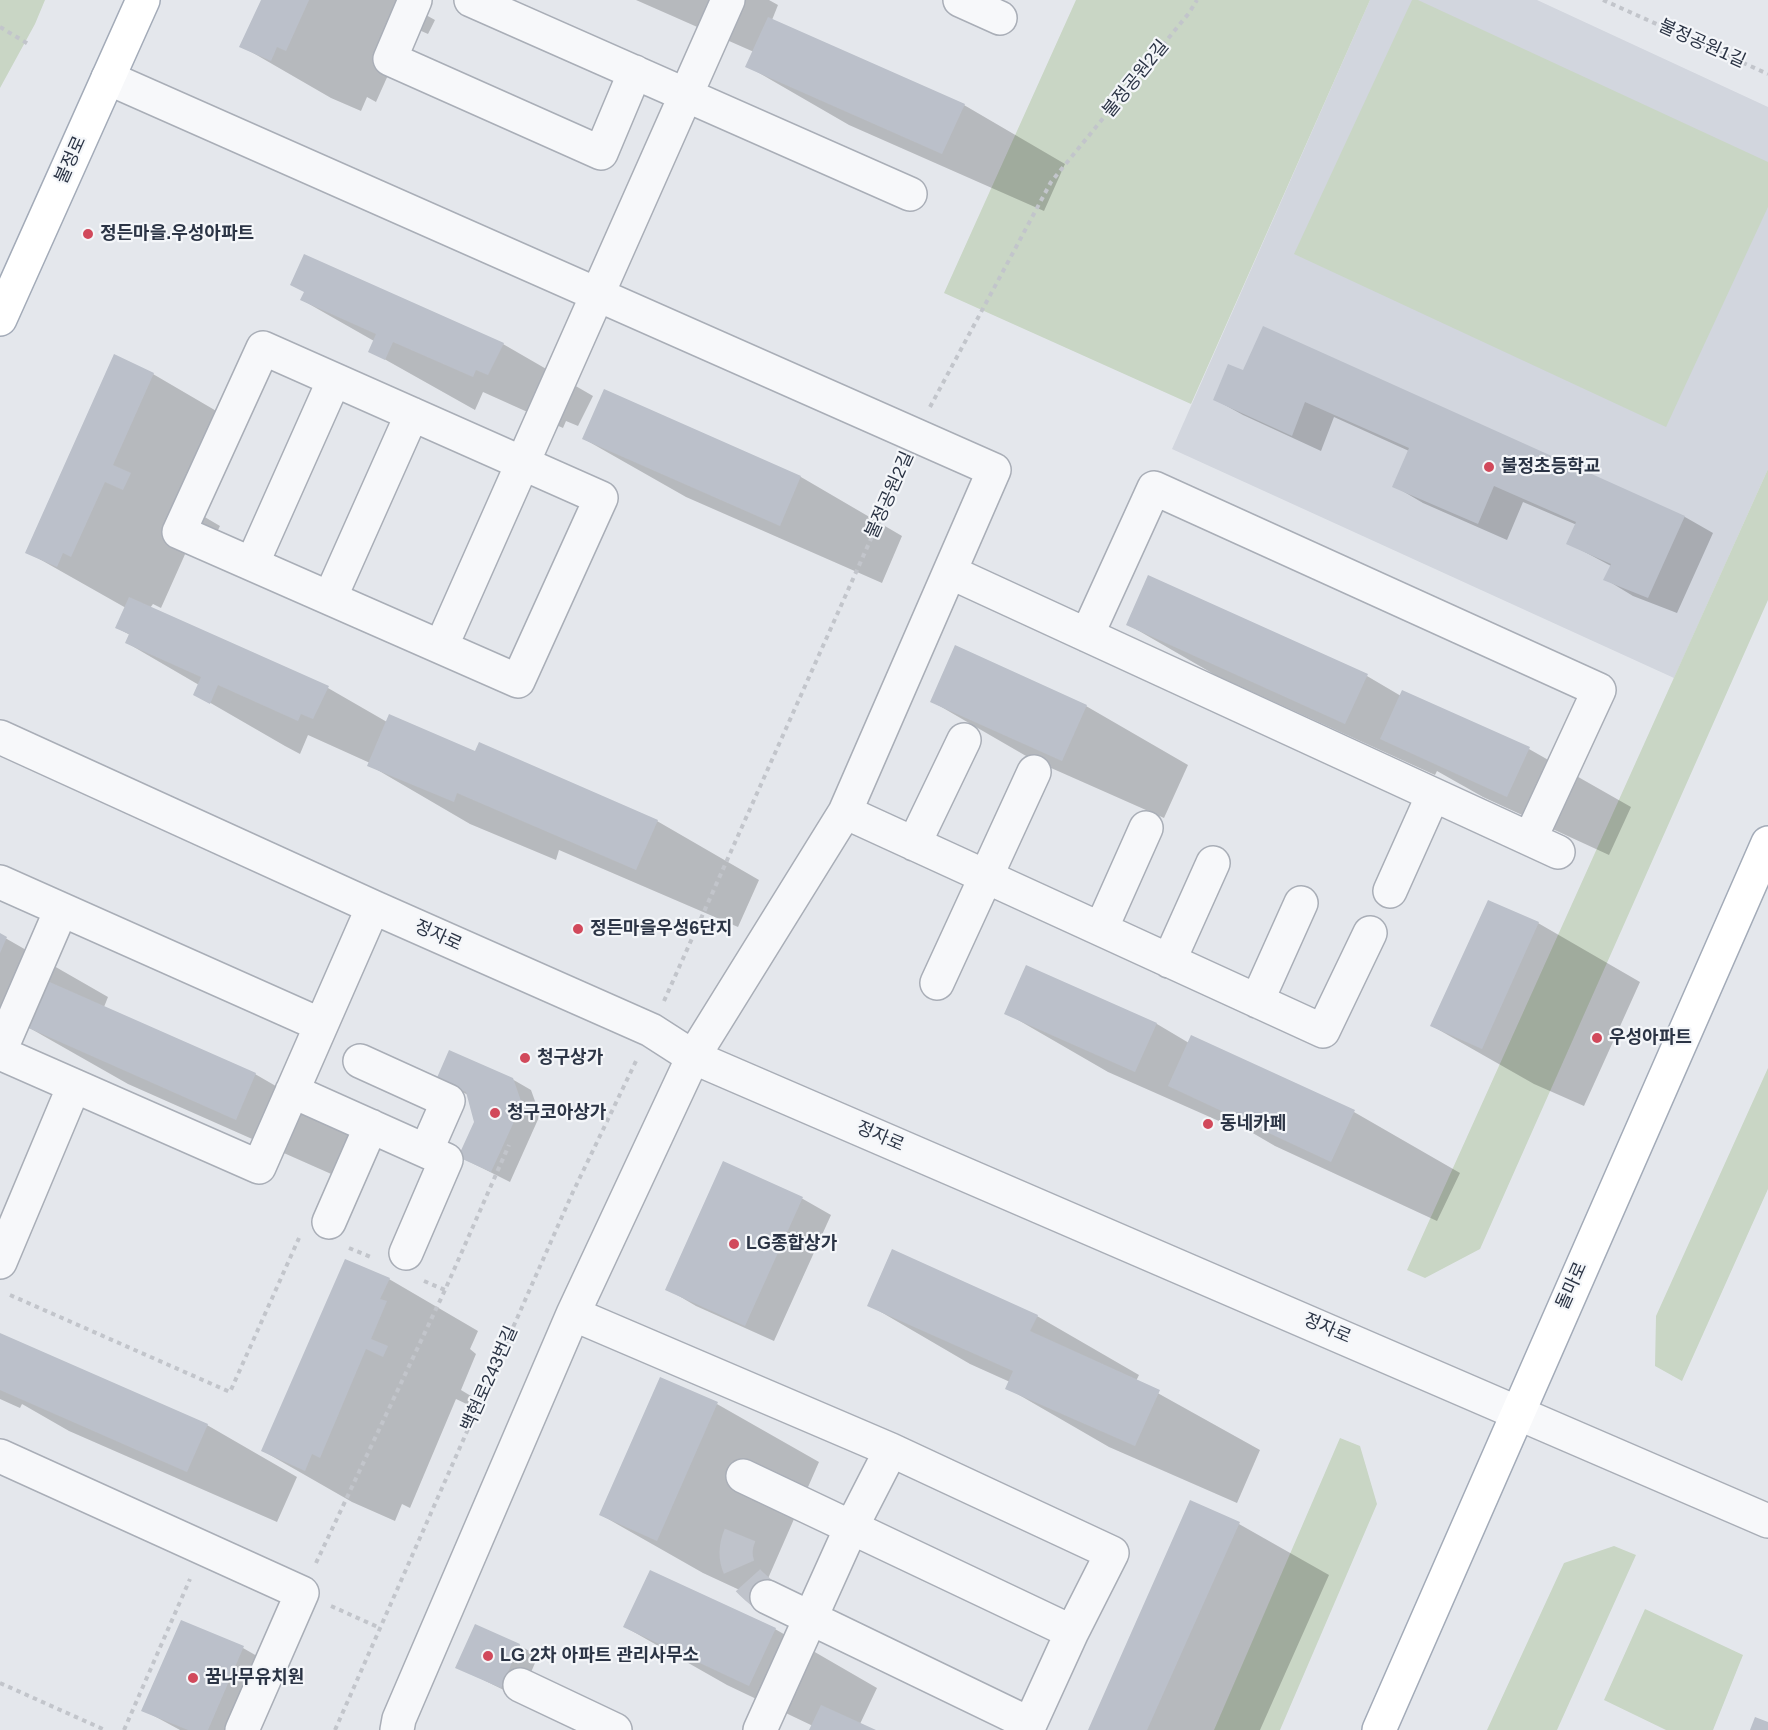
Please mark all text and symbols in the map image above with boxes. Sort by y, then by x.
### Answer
street label: 불정공원1길 [1655,15,1749,73]
street label: 불정공원2길 [1098,36,1174,122]
street label: 불정로 [51,133,91,187]
place label: 정든마을.우성아파트 [100,223,254,245]
marker: 정든마을.우성아파트 [81,227,95,241]
street label: 불정공원2길 [861,448,919,542]
place label: 불정초등학교 [1501,456,1600,478]
marker: 불정초등학교 [1482,460,1496,474]
street label: 정자로 [411,916,465,956]
place label: 정든마을우성6단지 [590,918,732,940]
marker: 정든마을우성6단지 [571,922,585,936]
place label: 우성아파트 [1609,1027,1692,1049]
marker: 우성아파트 [1590,1031,1604,1045]
place label: 청구상가 [537,1047,603,1069]
marker: 청구상가 [518,1051,532,1065]
place label: 청구코아상가 [507,1102,606,1124]
marker: 청구코아상가 [488,1106,502,1120]
place label: 동네카페 [1220,1113,1286,1135]
street label: 정자로 [853,1117,907,1157]
marker: 동네카페 [1201,1117,1215,1131]
place label: LG종합상가 [746,1233,837,1255]
marker: LG종합상가 [727,1237,741,1251]
street label: 돌마로 [1552,1259,1592,1313]
street label: 정자로 [1300,1309,1354,1349]
street label: 백현로243번길 [457,1323,523,1435]
place label: LG 2차 아파트 관리사무소 [500,1645,699,1667]
marker: LG 2차 아파트 관리사무소 [481,1649,495,1663]
place label: 꿈나무유치원 [205,1667,304,1689]
marker: 꿈나무유치원 [186,1671,200,1685]

